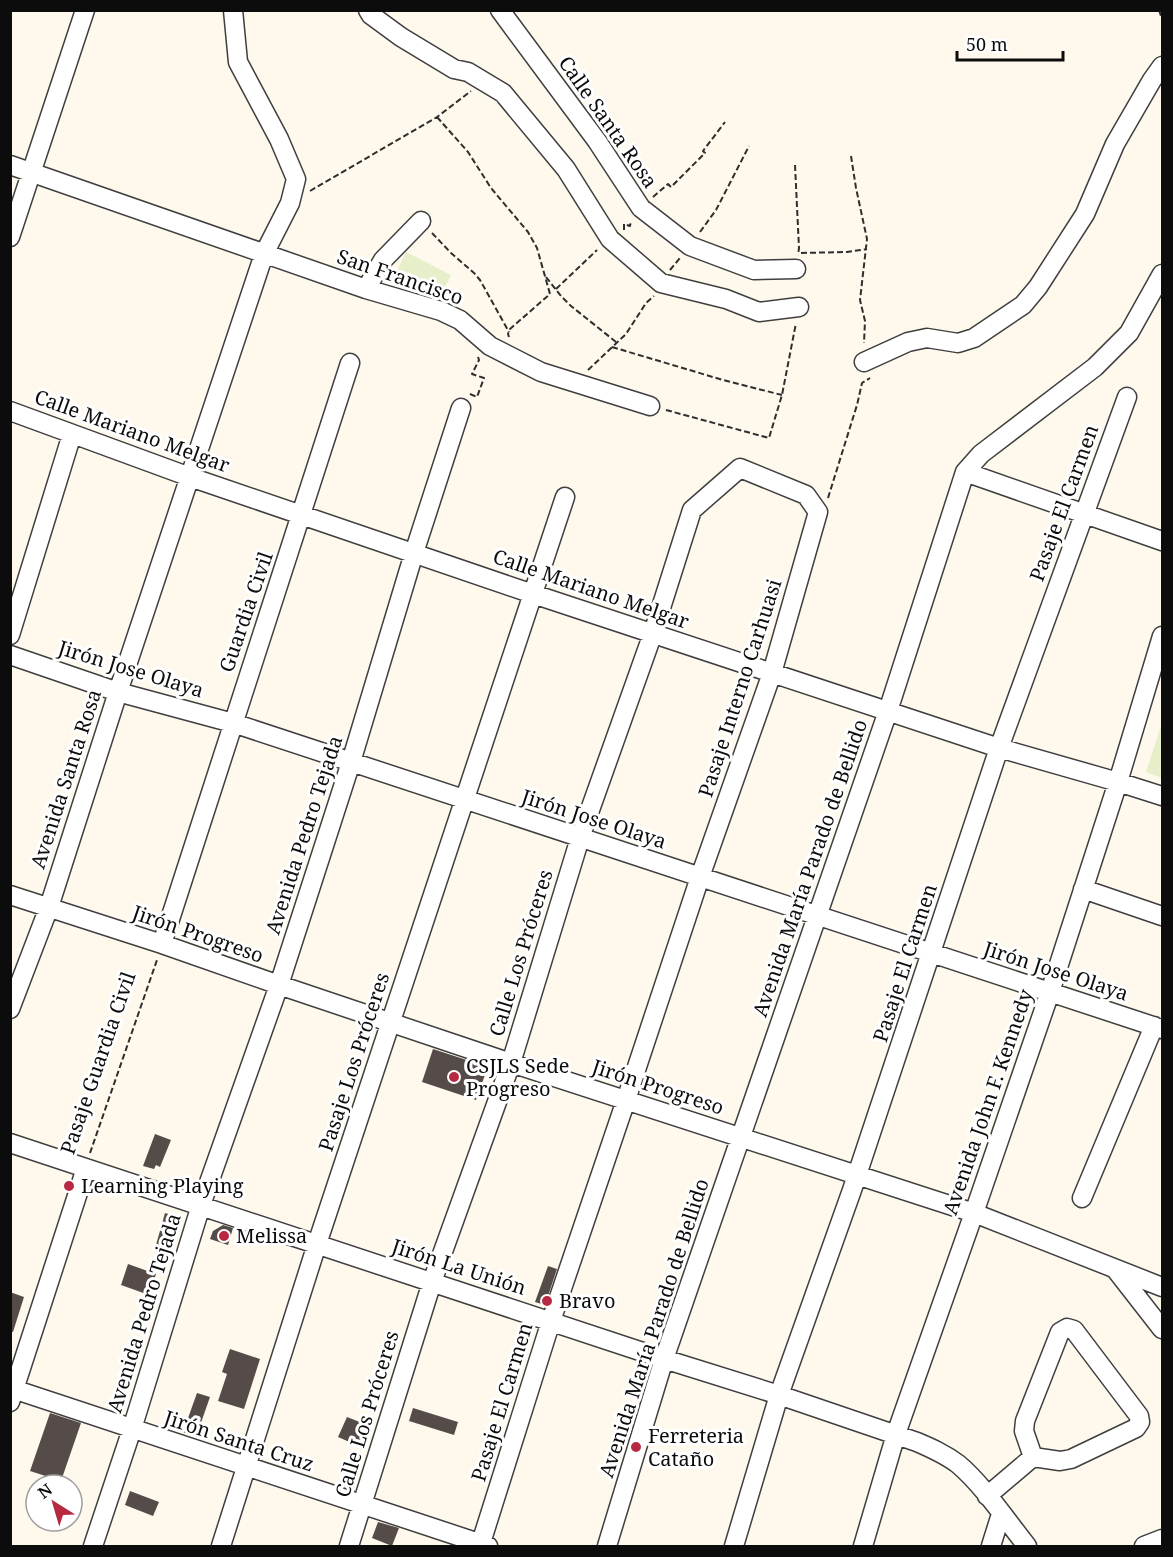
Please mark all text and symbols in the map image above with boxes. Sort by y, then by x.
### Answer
scale bar [957,24,1064,62]
text: 50 m [966,32,1008,56]
street label: Calle Santa Rosa [553,50,664,193]
street label: San Francisco [333,242,467,311]
street label: Calle Mariano Melgar [31,383,234,479]
street label: Pasaje El Carmen [1023,421,1104,585]
street label: Calle Mariano Melgar [490,542,693,635]
street label: Guardia Civil [212,548,279,676]
street label: Pasaje Interno Carhuasi [692,575,788,800]
street label: Jirón Jose Olaya [54,633,207,703]
street label: Avenida Santa Rosa [24,686,107,872]
street label: Avenida María Parado de Bellido [746,716,873,1020]
street label: Avenida Pedro Tejada [259,732,348,938]
street label: Jirón Jose Olaya [517,782,670,855]
street label: Calle Los Próceres [482,866,559,1039]
street label: Pasaje El Carmen [866,880,943,1045]
street label: Jirón Progreso [128,898,267,969]
street label: Jirón Jose Olaya [979,934,1132,1007]
street label: Pasaje Guardia Civil [54,968,141,1158]
street label: Pasaje Los Próceres [312,969,395,1155]
street label: Avenida John F. Kennedy [936,985,1039,1218]
place label: CSJLS Sede Progreso [466,1052,569,1102]
street label: Jirón Progreso [588,1052,728,1121]
marker: CSJLS Sede Progreso [447,1070,461,1084]
place label: Learning Playing [81,1172,244,1199]
street label: Avenida María Parado de Bellido [592,1175,715,1481]
marker: Learning Playing [62,1179,76,1193]
street label: Avenida Pedro Tejada [100,1210,187,1416]
place label: Melissa [236,1222,307,1249]
marker: Melissa [217,1229,231,1243]
street label: Jirón La Unión [388,1232,530,1301]
place label: Bravo [559,1287,615,1314]
marker: Bravo [540,1294,554,1308]
street label: Pasaje El Carmen [465,1319,539,1485]
street label: Calle Los Próceres [328,1327,405,1500]
street label: Jirón Santa Cruz [160,1403,317,1477]
place label: Ferreteria Cataño [648,1422,744,1472]
marker: Ferreteria Cataño [629,1440,643,1454]
north arrow [24,1473,84,1533]
text: N [33,1478,57,1504]

